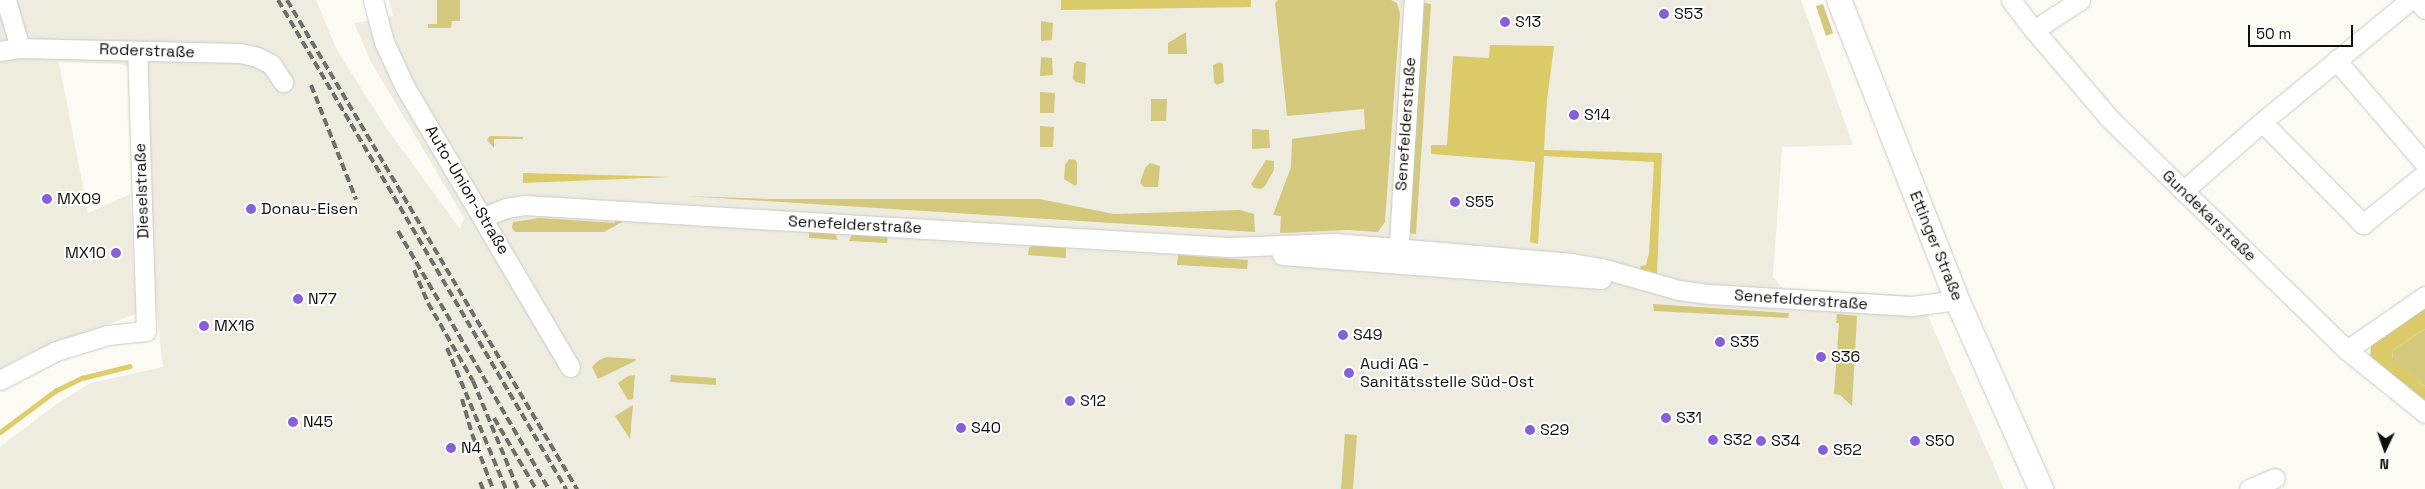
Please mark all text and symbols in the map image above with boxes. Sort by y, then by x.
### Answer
place label: S53 [1674,4,1703,24]
marker: S53 [1658,8,1670,20]
place label: S13 [1515,12,1541,32]
scale bar [2250,15,2355,47]
marker: S13 [1499,16,1511,28]
text: 50 m [2256,24,2291,43]
street label: Roderstraße [99,40,195,62]
street label: Senefelderstraße [1392,56,1420,192]
place label: S14 [1584,105,1610,125]
marker: S14 [1568,109,1580,121]
street label: Auto-Union-Straße [421,122,513,258]
street label: Dieselstraße [131,143,153,239]
street label: Gundekarstraße [2158,166,2260,266]
street label: Ettinger Straße [1905,188,1967,304]
place label: MX09 [57,189,101,209]
place label: S55 [1465,192,1494,212]
marker: MX09 [41,193,53,205]
marker: S55 [1449,196,1461,208]
place label: Donau-Eisen [261,199,358,219]
marker: Donau-Eisen [245,203,257,215]
street label: Senefelderstraße [788,212,922,238]
place label: MX10 [65,243,106,263]
marker: MX10 [110,247,122,259]
street label: Senefelderstraße [1733,286,1869,314]
place label: N77 [308,289,337,309]
marker: N77 [292,293,304,305]
place label: MX16 [214,316,255,336]
marker: MX16 [198,320,210,332]
place label: S49 [1353,325,1383,345]
marker: S49 [1337,329,1349,341]
place label: S35 [1730,332,1759,352]
marker: S35 [1714,336,1726,348]
place label: S36 [1831,347,1860,367]
marker: S36 [1815,351,1827,363]
place label: Audi AG - Sanitätsstelle Süd-Ost [1360,354,1534,392]
marker: Audi AG - Sanitätsstelle Süd-Ost [1342,366,1356,380]
place label: S12 [1080,391,1106,411]
marker: S12 [1064,395,1076,407]
place label: S31 [1676,408,1702,428]
place label: N45 [303,412,333,432]
marker: S31 [1660,412,1672,424]
marker: N45 [287,416,299,428]
place label: S40 [971,418,1001,438]
place label: S29 [1540,420,1569,440]
marker: S40 [955,422,967,434]
marker: S29 [1524,424,1536,436]
north arrow [2360,424,2410,474]
place label: S32 [1723,430,1752,450]
place label: S34 [1771,431,1800,451]
place label: S50 [1925,431,1955,451]
marker: S32 [1707,434,1719,446]
marker: S34 [1755,435,1767,447]
marker: S50 [1909,435,1921,447]
place label: N4 [461,438,482,458]
place label: S52 [1833,440,1862,460]
marker: N4 [445,442,457,454]
marker: S52 [1817,444,1829,456]
text: N [2379,455,2389,473]

